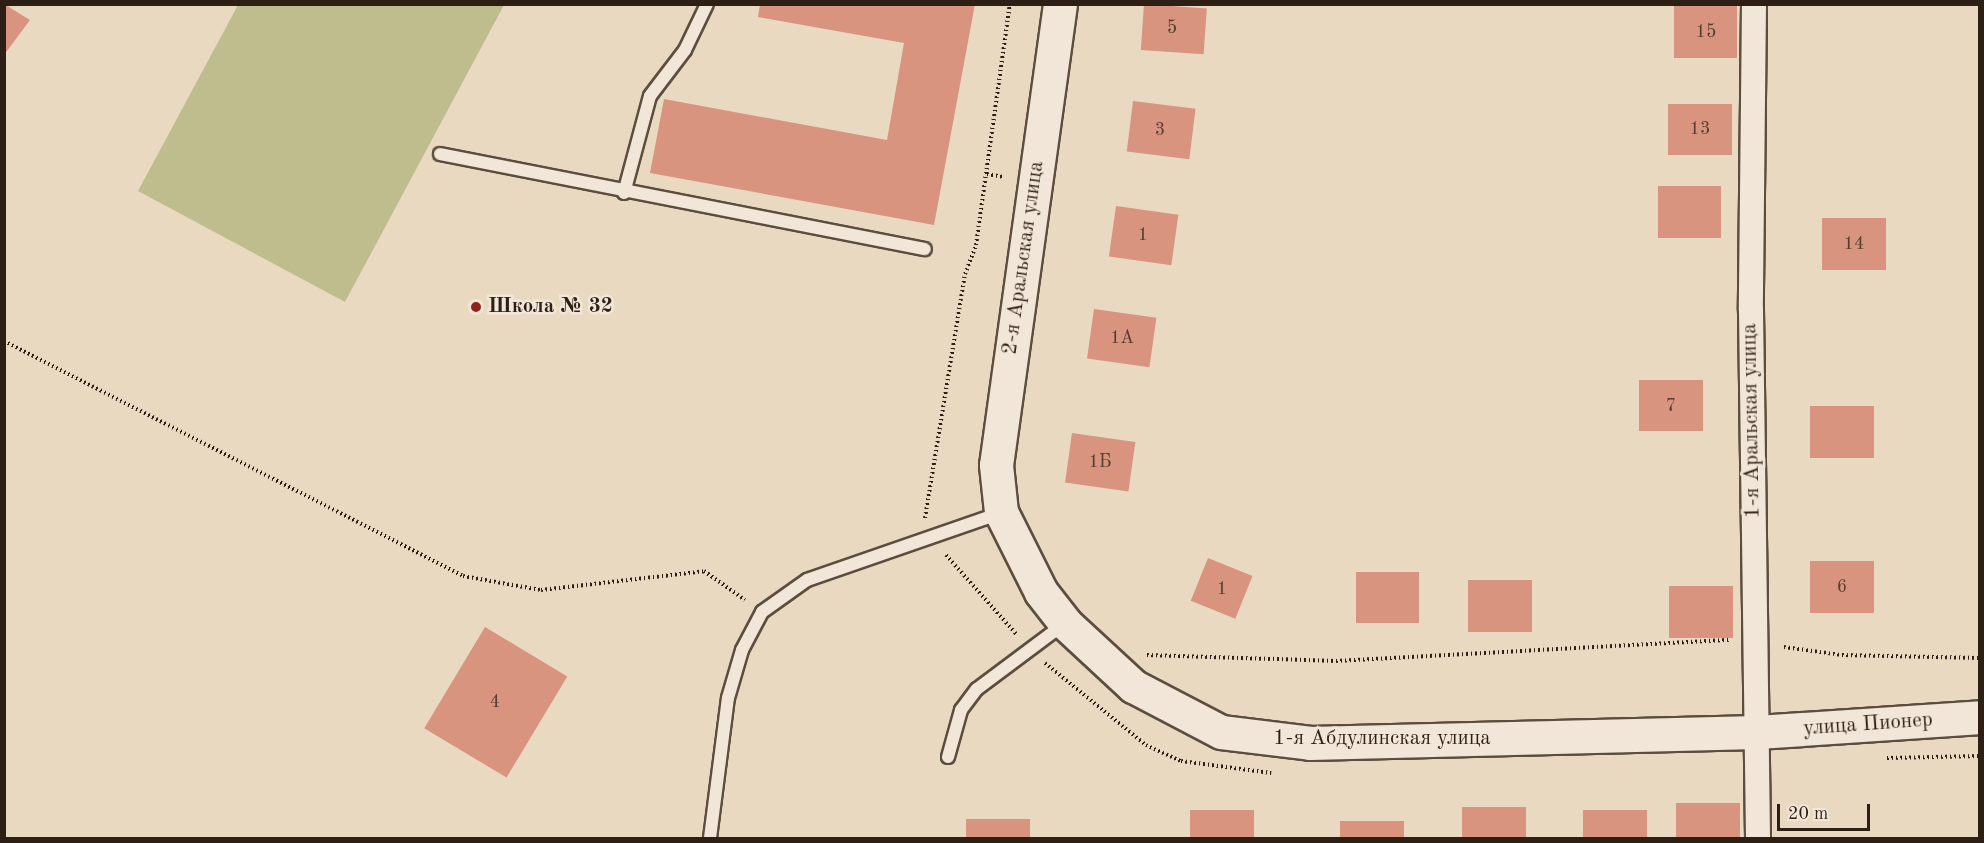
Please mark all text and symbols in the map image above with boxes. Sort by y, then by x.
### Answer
house number: 5 [1167,17,1177,39]
house number: 15 [1696,21,1716,43]
house number: 13 [1690,118,1710,140]
house number: 3 [1155,119,1165,141]
street label: 2-я Аральская улица [998,160,1050,356]
house number: 1 [1138,224,1148,246]
house number: 14 [1844,233,1864,255]
place label: Школа № 32 [488,294,613,320]
marker: Школа № 32 [469,300,483,314]
street label: 1-я Аральская улица [1738,323,1766,519]
house number: 1А [1110,327,1134,349]
house number: 7 [1666,395,1676,417]
house number: 1Б [1088,451,1112,473]
house number: 6 [1837,576,1847,598]
house number: 1 [1217,578,1227,600]
house number: 4 [490,691,500,713]
street label: улица Пионер [1802,708,1934,742]
street label: 1-я Абдулинская улица [1273,726,1491,752]
scale bar [1780,792,1873,830]
text: 20 m [1788,805,1828,823]

